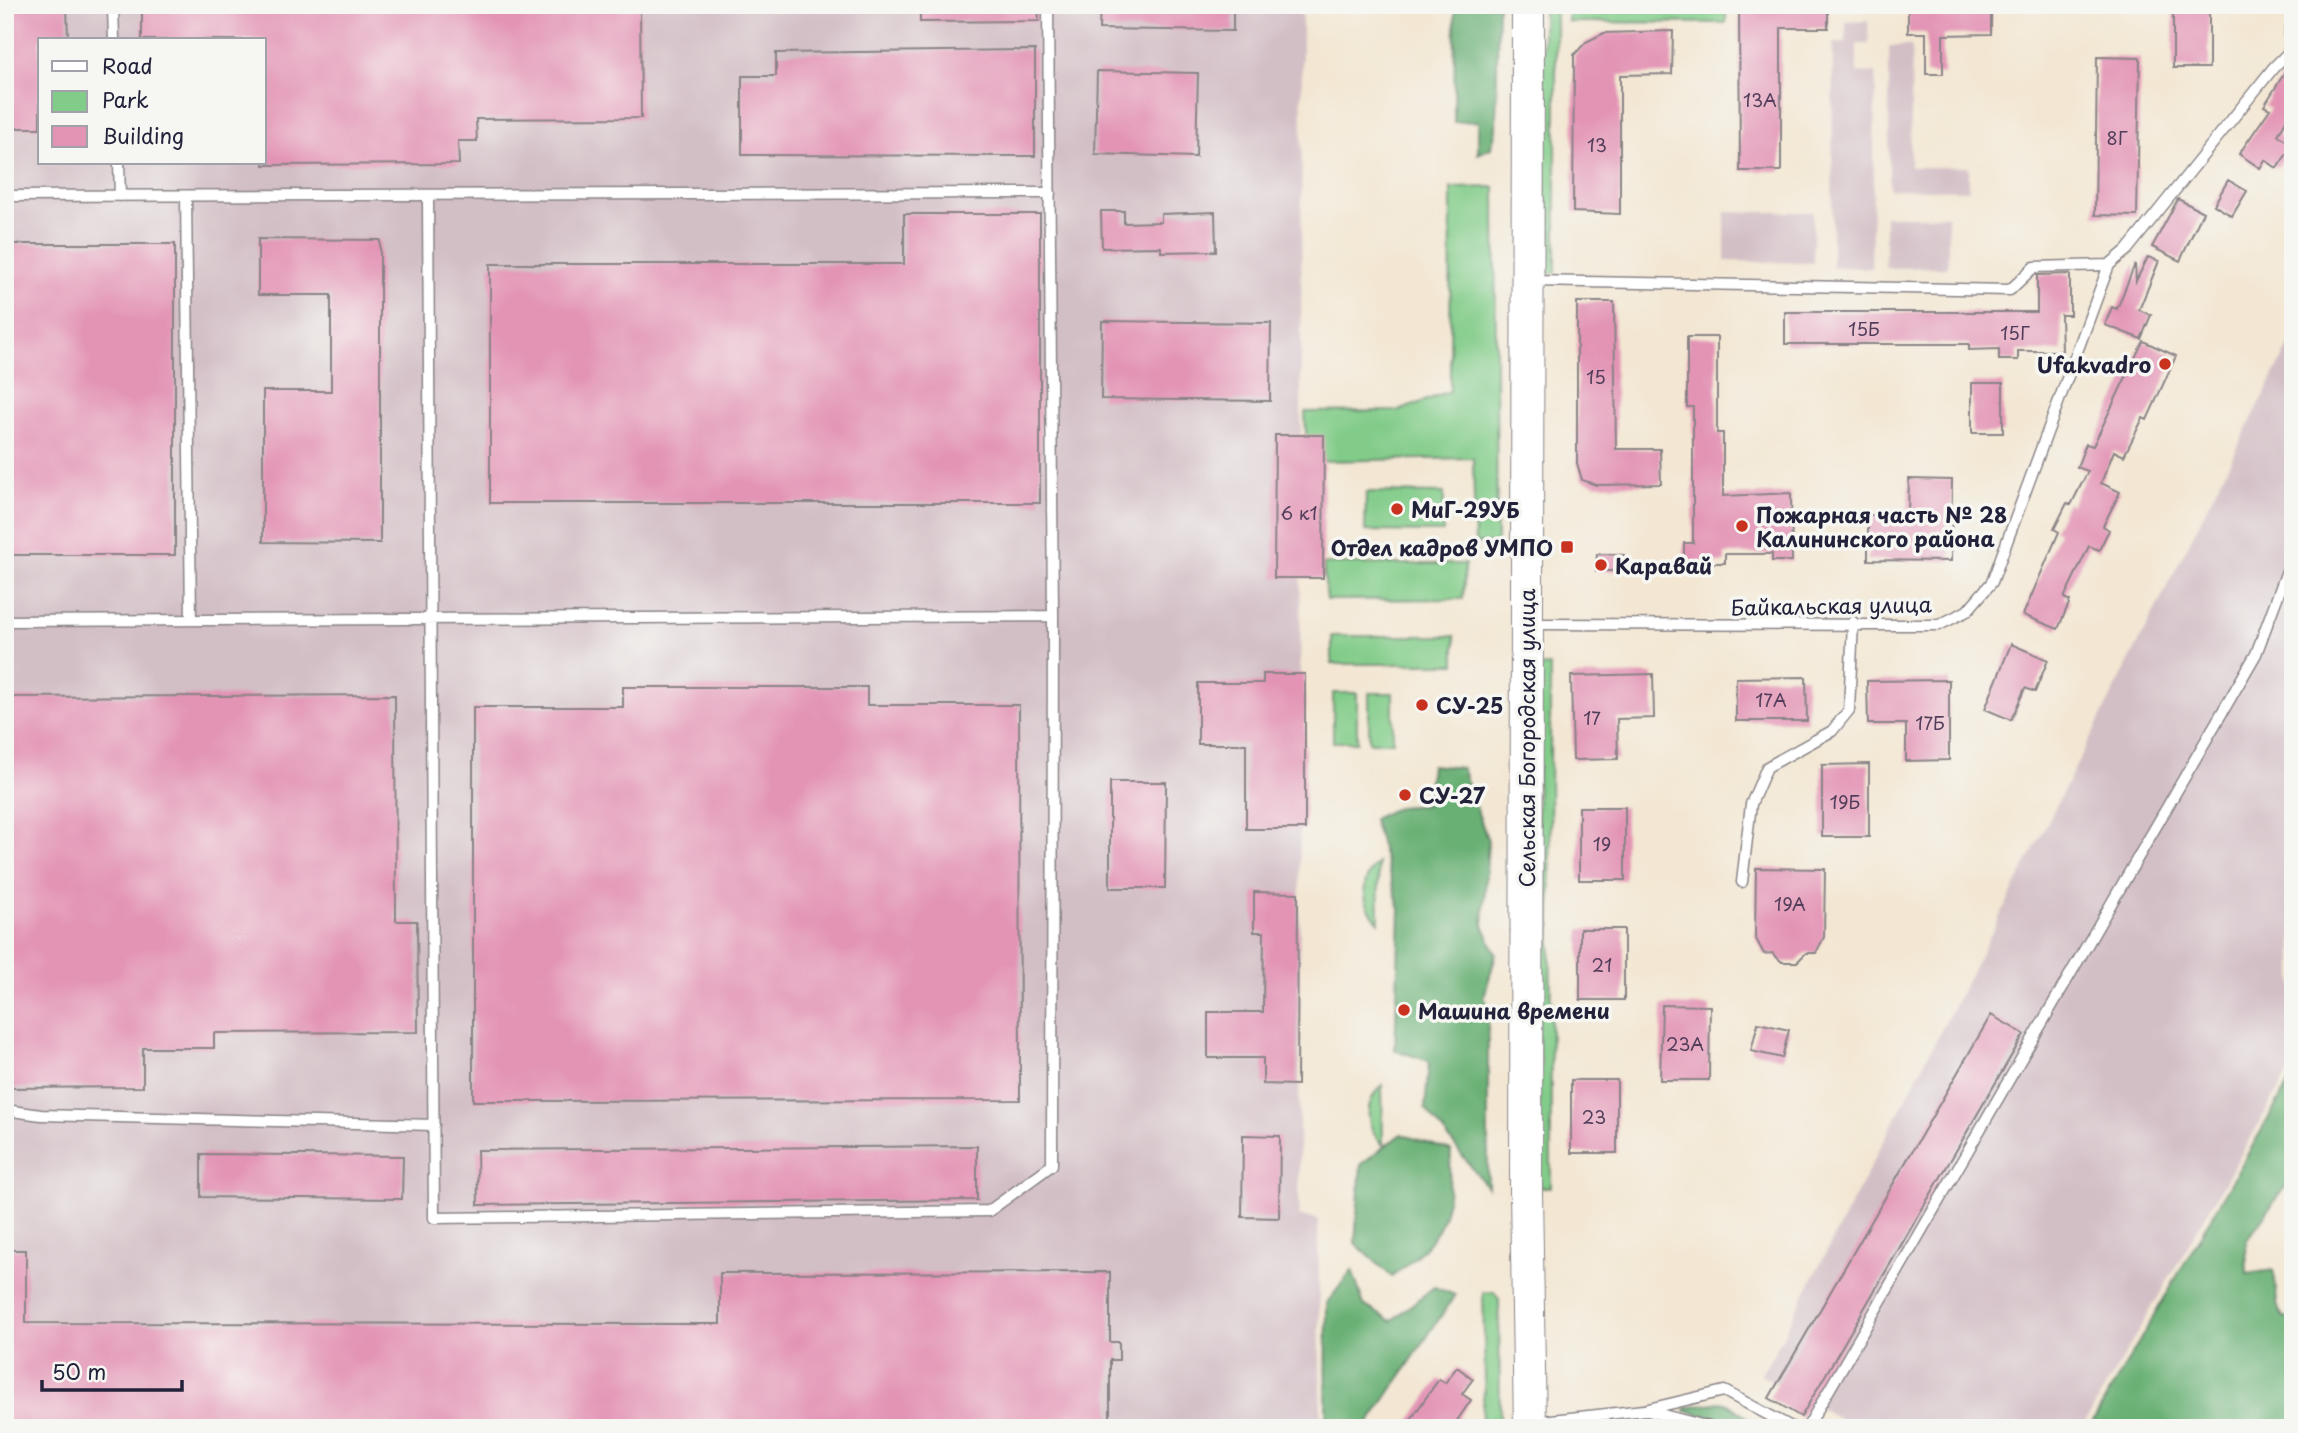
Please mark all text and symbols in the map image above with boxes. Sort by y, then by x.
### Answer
legend [38,38,266,164]
text: Road [102,49,153,81]
text: Park [102,83,149,115]
house number: 13А [1743,86,1777,113]
text: Building [102,119,184,151]
house number: 8Г [2106,124,2128,151]
house number: 13 [1587,131,1607,158]
house number: 15Б [1848,315,1880,342]
house number: 15Г [2000,319,2030,346]
place label: Ufakvadro [2037,348,2151,380]
marker: Ufakvadro [2157,356,2173,372]
house number: 15 [1586,363,1606,390]
place label: МиГ-29УБ [1411,493,1520,525]
place label: Пожарная часть № 28 Калининского района [1756,498,2007,554]
house number: 6 к1 [1280,499,1318,526]
marker: МиГ-29УБ [1389,501,1405,517]
marker: Пожарная часть № 28 Калининского района [1734,518,1750,534]
place label: Отдел кадров УМПО [1331,531,1553,563]
marker: Отдел кадров УМПО [1559,539,1575,555]
place label: Каравай [1615,549,1712,581]
marker: Каравай [1593,557,1609,573]
street label: Байкальская улица [1730,587,1933,623]
street label: Сельская Богородская улица [1510,588,1542,888]
house number: 17А [1755,686,1787,713]
place label: СУ-25 [1436,689,1504,721]
marker: СУ-25 [1414,697,1430,713]
house number: 17 [1583,704,1601,731]
house number: 17Б [1915,709,1945,736]
place label: СУ-27 [1419,779,1486,811]
marker: СУ-27 [1397,787,1413,803]
house number: 19Б [1830,788,1860,815]
house number: 19 [1593,830,1611,857]
house number: 19А [1774,890,1806,917]
house number: 21 [1592,951,1612,978]
place label: Машина времени [1418,994,1610,1026]
marker: Машина времени [1396,1002,1412,1018]
house number: 23А [1666,1030,1704,1057]
house number: 23 [1582,1103,1606,1130]
scale bar [42,1349,182,1393]
text: 50 m [52,1355,106,1387]

